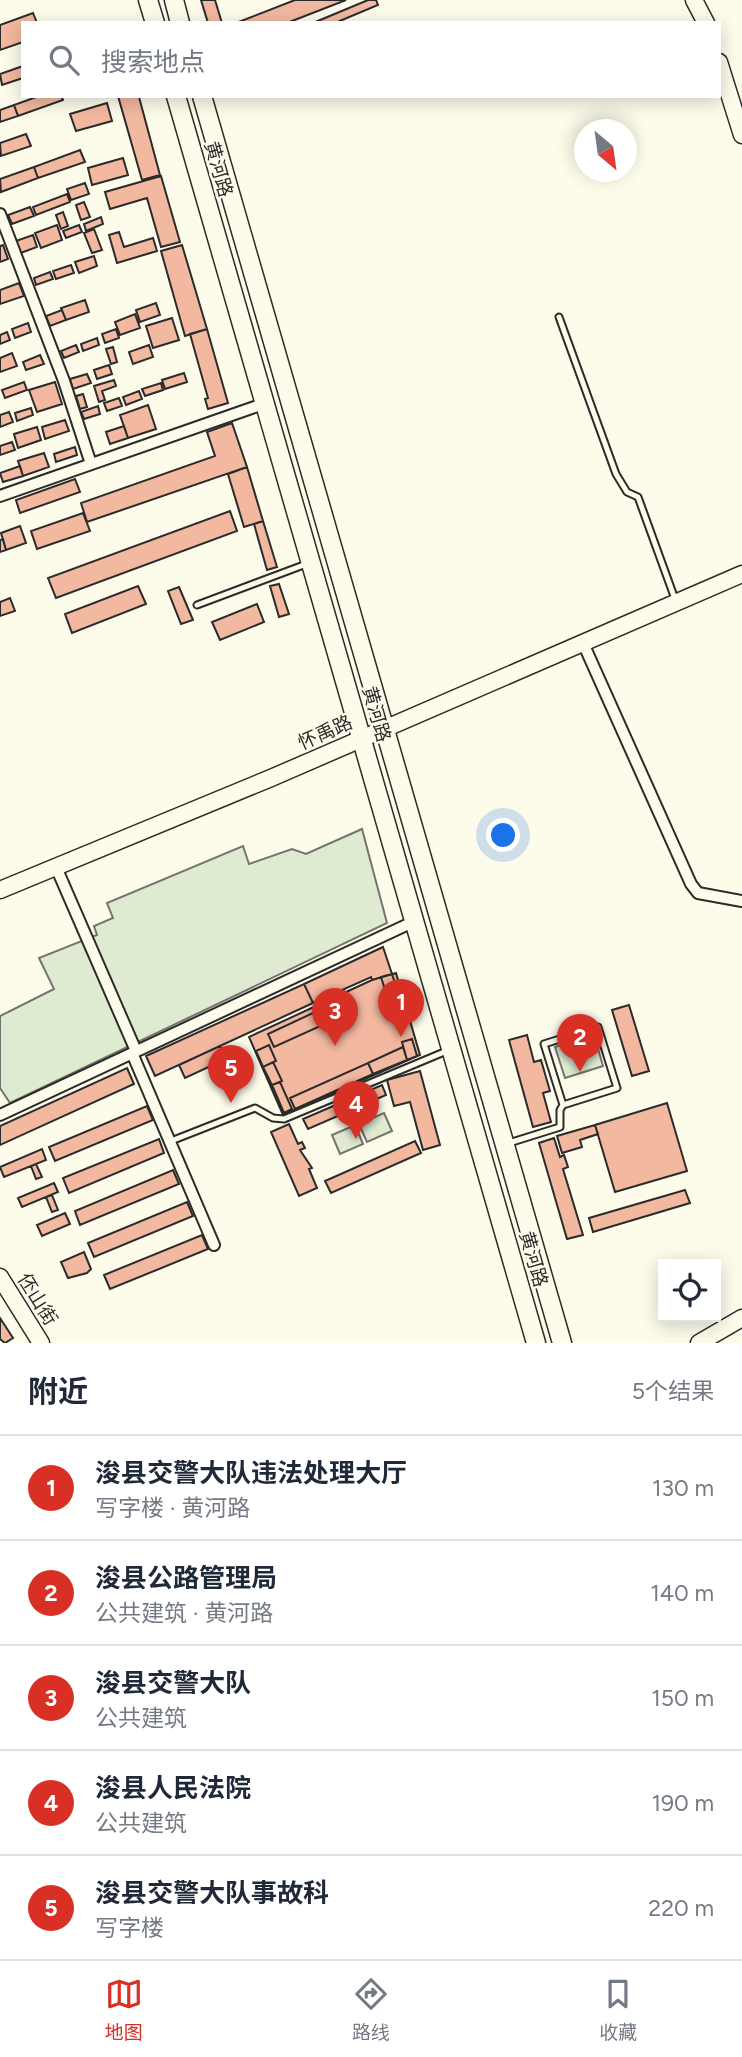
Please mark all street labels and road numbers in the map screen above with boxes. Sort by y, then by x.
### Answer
street label: 黄河路 [200,139,237,200]
street label: 黄河路 [358,684,395,745]
street label: 怀禹路 [294,710,356,755]
street label: 黄河路 [515,1229,552,1290]
street label: 伾山街 [13,1269,62,1330]

